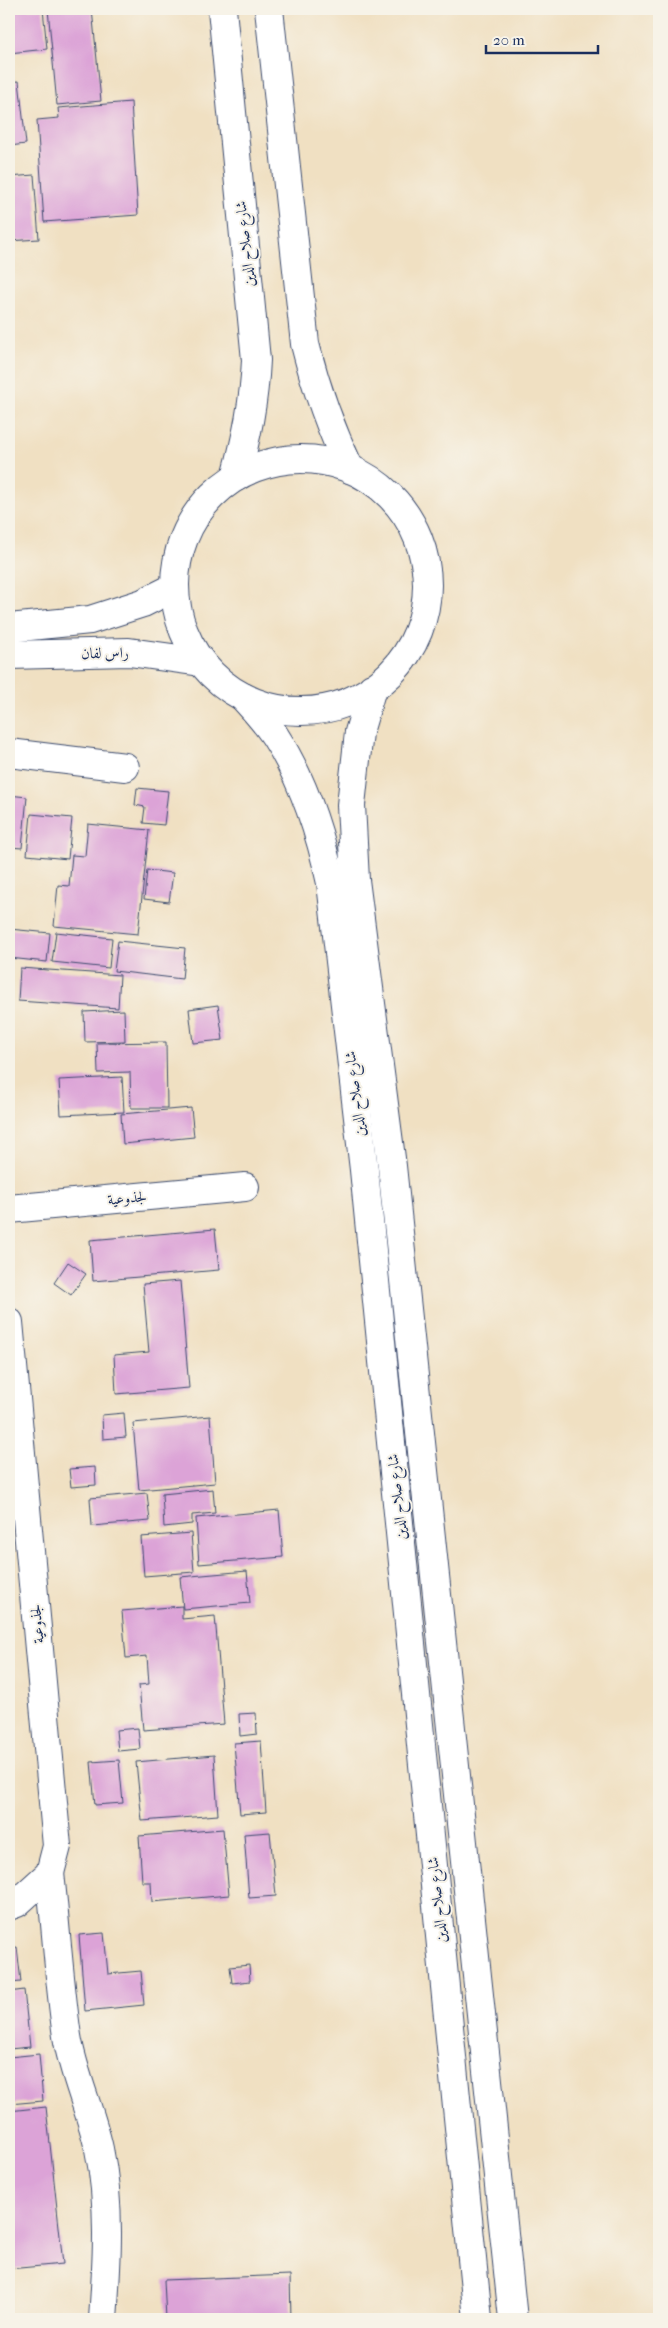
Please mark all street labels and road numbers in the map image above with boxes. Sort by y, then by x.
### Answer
street label: شارع صلاح الدين [232,200,262,288]
street label: راس لفان [81,644,129,662]
street label: شارع صلاح الدين [341,1049,373,1138]
street label: لجذوعية [107,1187,147,1209]
street label: شارع صلاح الدين [384,1453,414,1541]
street label: لجذوعية [26,1604,48,1644]
street label: شارع صلاح الدين [424,1856,454,1944]

